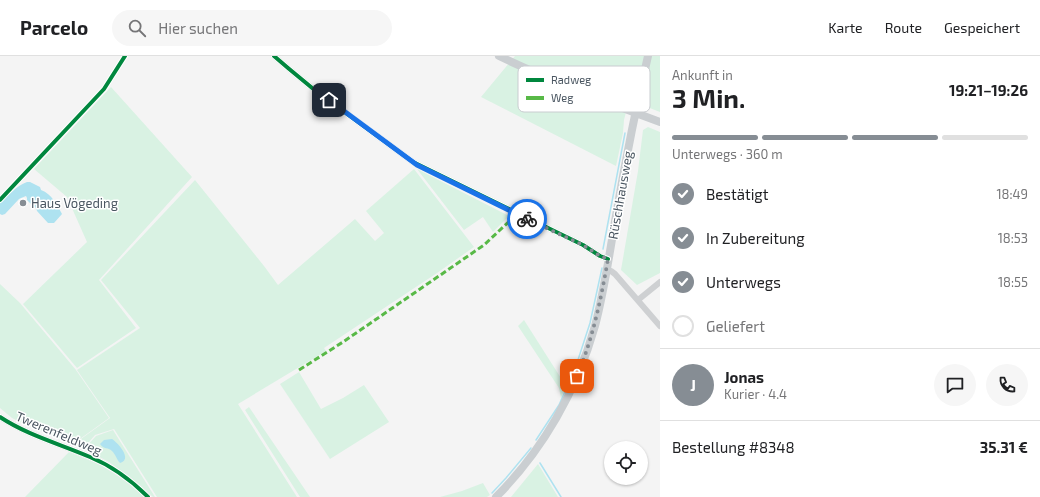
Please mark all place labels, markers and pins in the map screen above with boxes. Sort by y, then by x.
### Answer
pin [312,83,346,117]
place label: Haus Vögeding [31,195,118,211]
marker: Haus Vögeding [18,198,28,208]
pin [560,359,594,393]

